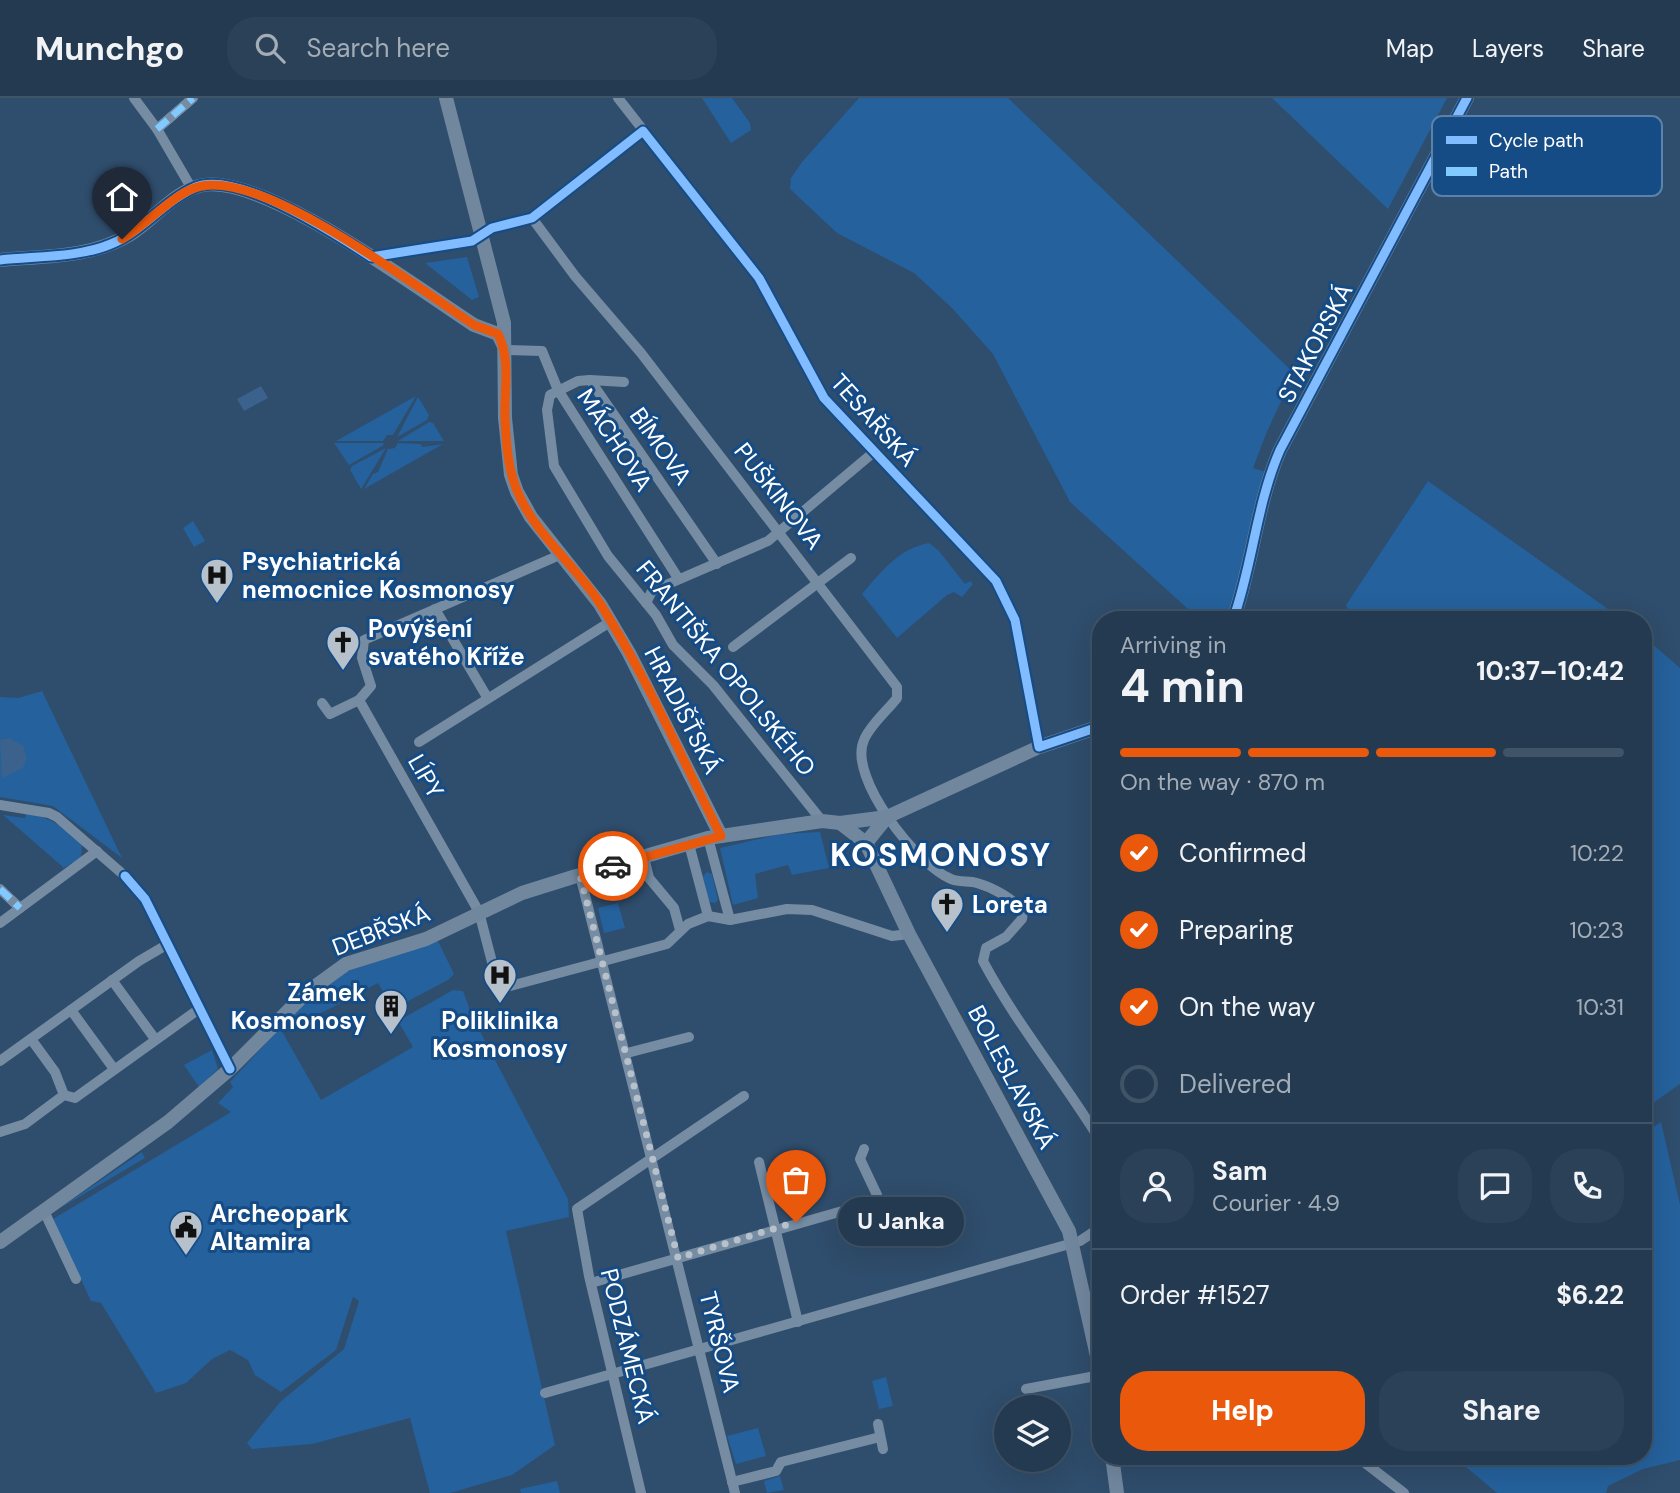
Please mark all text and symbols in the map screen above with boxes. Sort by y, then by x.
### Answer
search box [227,17,717,80]
text: Munchgo [35,27,185,70]
icon: search [251,29,289,67]
text: Search here [307,31,450,65]
text: Map [1386,33,1434,64]
text: Layers [1472,33,1544,64]
text: Share [1582,33,1645,64]
legend [1432,116,1662,196]
text: Cycle path [1489,128,1584,153]
text: Path [1489,159,1528,184]
pin [92,167,152,239]
icon: home [103,178,141,216]
street label: STAKORSKÁ [1271,278,1359,408]
street label: TESAŘSKÁ [824,367,924,473]
street label: MÁCHOVA [570,383,660,497]
street label: BÍMOVA [623,401,699,491]
street label: PUŠKINOVA [728,436,830,556]
place label: Psychiatrická nemocnice Kosmonosy [242,546,515,605]
street label: FRANTIŠKA OPOLSKÉHO [630,554,822,782]
hospital icon: Psychiatrická nemocnice Kosmonosy [198,556,236,605]
place label: Povýšení svatého Kříže [368,613,525,672]
church icon: Povýšení svatého Kříže [324,623,362,672]
text: Arriving in [1120,630,1226,660]
street label: HRADIŠŤSKÁ [638,641,728,779]
text: 10:37–10:42 [1476,654,1624,688]
text: 4 min [1120,656,1245,716]
street label: LÍPY [401,748,451,804]
text: On the way · 870 m [1120,767,1325,797]
courier [578,831,648,901]
district label: KOSMONOSY [830,834,1052,876]
icon: check [1120,834,1158,872]
text: Confirmed [1179,836,1306,870]
text: 10:22 [1570,838,1624,868]
icon: car [594,847,632,885]
church icon: Loreta [928,885,966,934]
place label: Loreta [972,889,1048,920]
street label: DEBŘSKÁ [328,897,435,963]
icon: check [1120,911,1158,949]
text: Preparing [1179,913,1294,947]
text: 10:23 [1570,915,1624,945]
hospital icon: Poliklinika Kosmonosy [481,956,519,1005]
place label: Zámek Kosmonosy [231,977,366,1036]
building icon: Zámek Kosmonosy [372,987,410,1036]
icon: check [1120,988,1158,1026]
text: On the way [1179,990,1315,1024]
text: 10:31 [1576,992,1624,1022]
street label: BOLESLAVSKÁ [961,1000,1063,1154]
place label: Poliklinika Kosmonosy [432,1005,568,1064]
text: Delivered [1179,1067,1292,1101]
button: person [1120,1149,1194,1223]
button: chat [1458,1149,1532,1223]
button: phone [1550,1149,1624,1223]
pin [766,1150,826,1222]
text: Sam [1212,1154,1267,1188]
icon: bag [777,1161,815,1199]
text: Courier · 4.9 [1212,1188,1340,1218]
place label: Archeopark Altamira [210,1198,349,1257]
callout: U Janka [838,1198,964,1246]
text: U Janka [857,1206,945,1236]
public building icon: Archeopark Altamira [167,1208,205,1257]
street label: PODZÁMECKÁ [594,1265,662,1427]
text: Order #1527 [1120,1278,1270,1312]
text: $6.22 [1556,1278,1624,1312]
street label: TYRŠOVA [692,1288,748,1396]
button: Help [1120,1371,1365,1451]
button: Share [1379,1371,1624,1451]
map controls [994,1395,1071,1472]
button: layers [994,1395,1071,1472]

